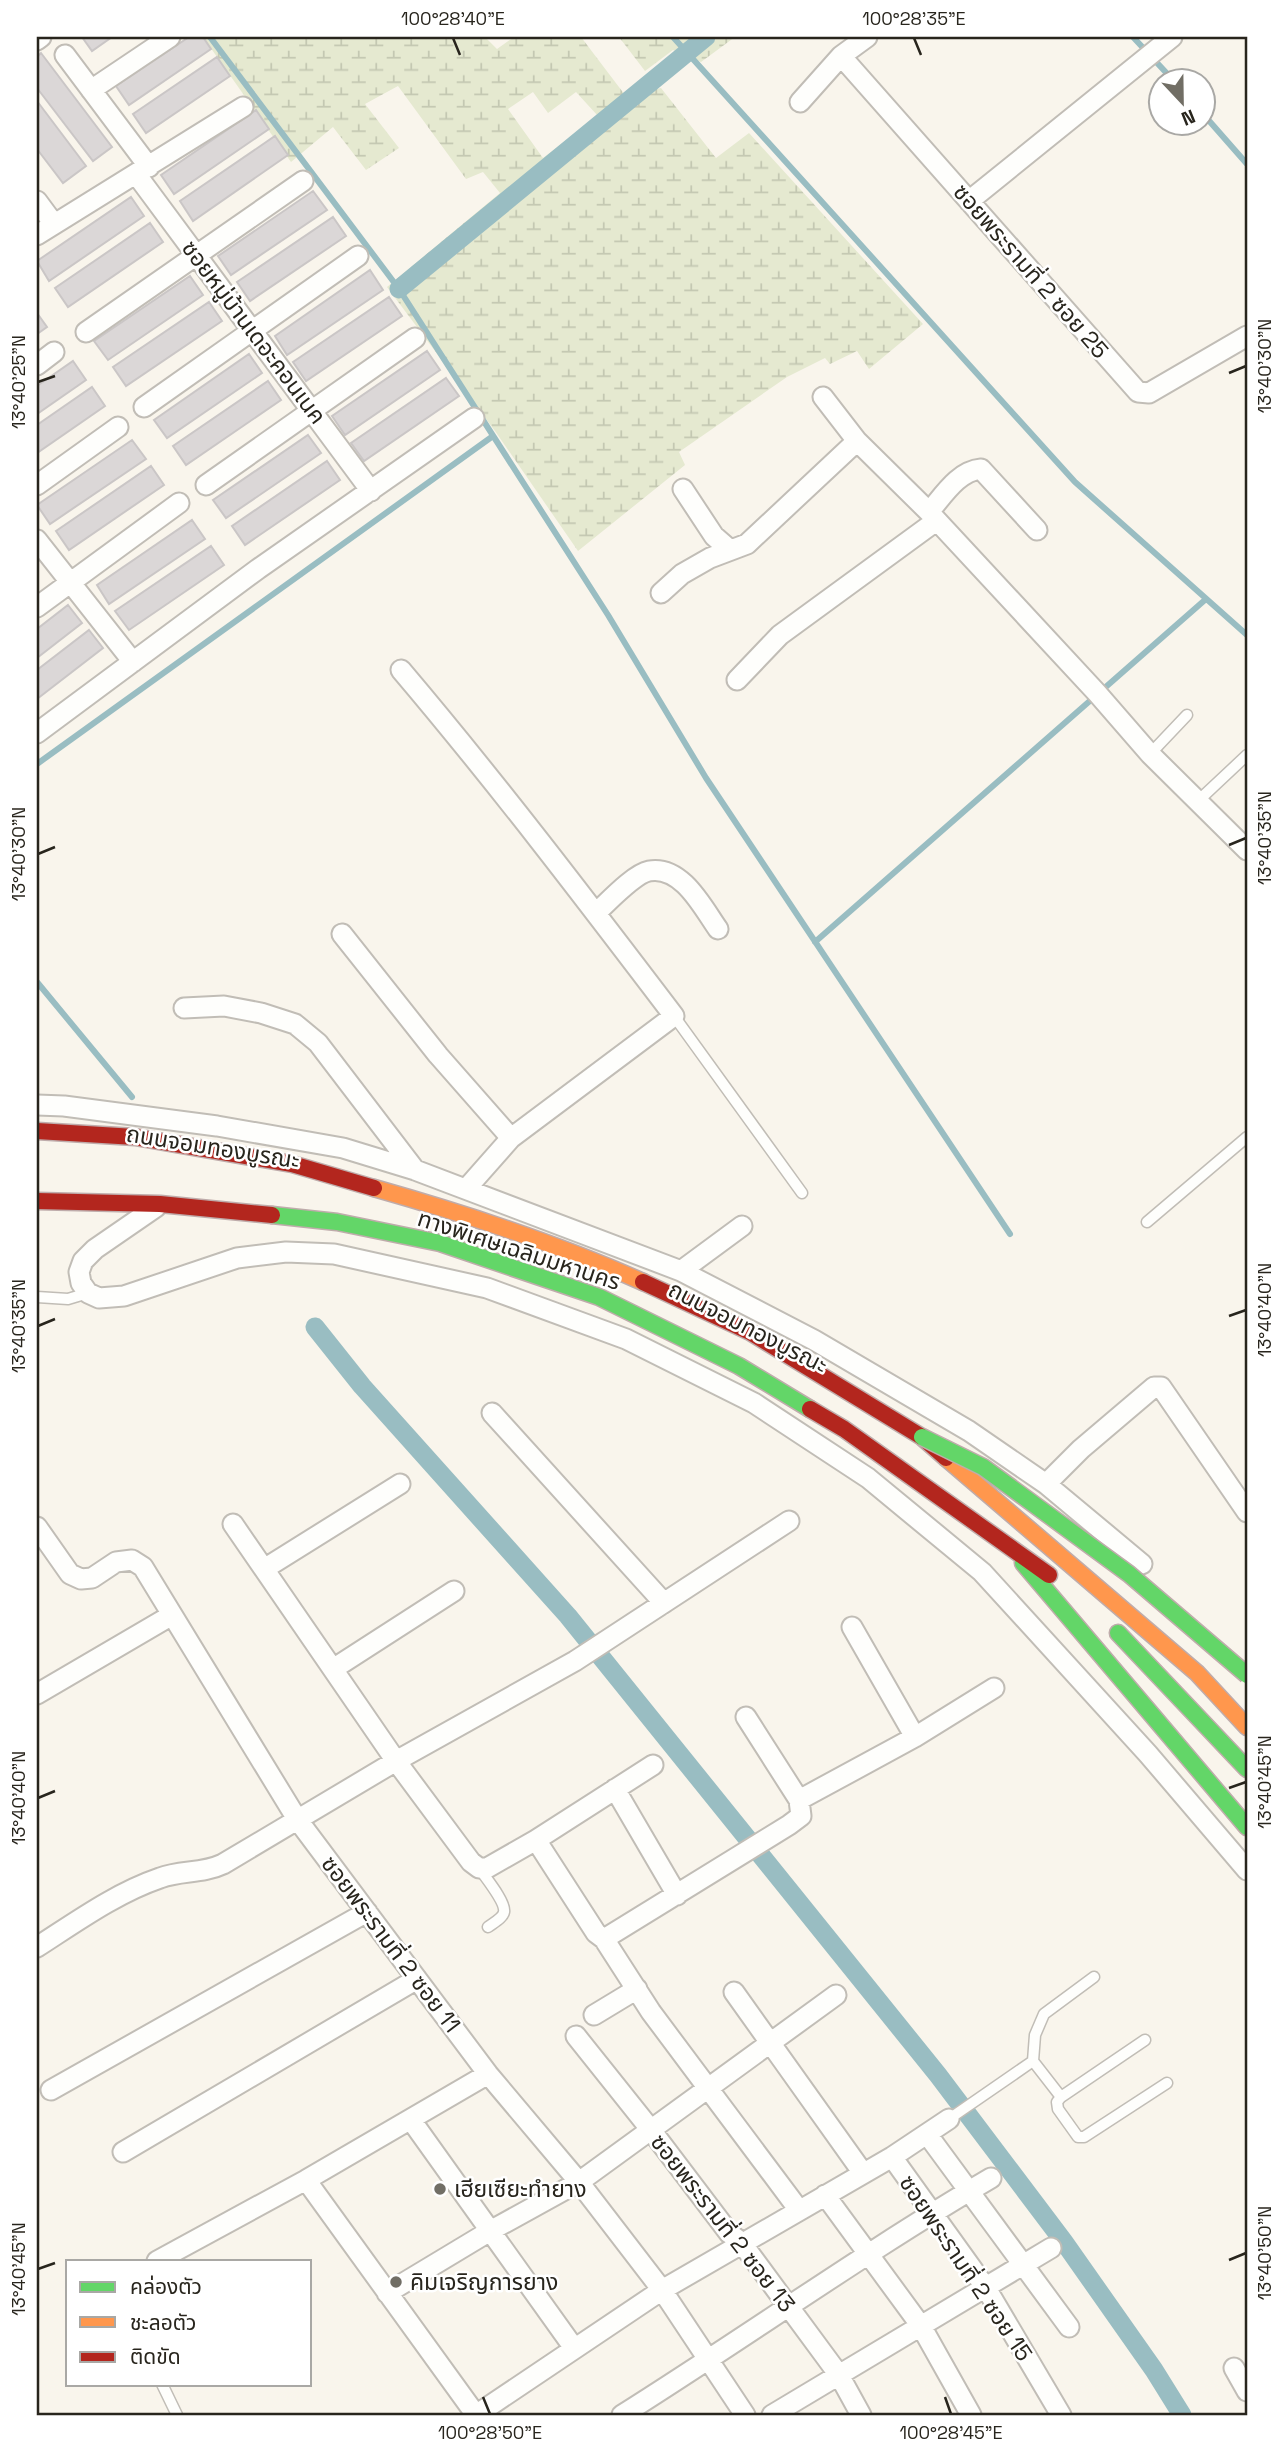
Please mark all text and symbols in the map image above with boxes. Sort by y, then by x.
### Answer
text: 100°28'40"E [401,7,505,30]
text: 100°28'35"E [862,7,966,30]
north arrow [1148,66,1218,136]
text: N [1178,103,1199,131]
street label: ซอยพระรามที่ 2 ซอย 25 [947,177,1116,365]
street label: ซอยหมู่บ้านเดอะคอนเนค [175,234,333,430]
text: 13°40'30"N [1253,319,1276,413]
text: 13°40'25"N [7,335,30,429]
text: 13°40'35"N [1253,791,1276,885]
text: 13°40'30"N [7,807,30,901]
street label: ถนนจอมทองบูรณะ [124,1118,302,1176]
street label: ทางพิเศษเฉลิมมหานคร [414,1203,624,1297]
text: 13°40'40"N [1253,1263,1276,1357]
street label: ถนนจอมทองบูรณะ [663,1274,833,1380]
text: 13°40'35"N [7,1279,30,1373]
text: 13°40'45"N [1253,1735,1276,1829]
text: 13°40'40"N [7,1751,30,1845]
street label: ซอยพระรามที่ 2 ซอย 11 [315,1849,468,2038]
street label: ซอยพระรามที่ 2 ซอย 13 [644,2127,803,2318]
street label: ซอยพระรามที่ 2 ซอย 15 [893,2169,1040,2367]
place label: เฮียเซียะทำยาง [454,2174,587,2204]
marker: เฮียเซียะทำยาง [432,2181,448,2197]
text: 13°40'50"N [1253,2206,1276,2300]
text: 13°40'45"N [7,2222,30,2316]
legend [66,2260,312,2386]
place label: คิมเจริญการยาง [410,2267,558,2297]
text: คล่องตัว [130,2273,202,2300]
marker: คิมเจริญการยาง [388,2274,404,2290]
text: ชะลอตัว [130,2309,196,2336]
text: ติดขัด [130,2343,181,2370]
text: 100°28'50"E [438,2421,542,2444]
text: 100°28'45"E [899,2421,1003,2444]

